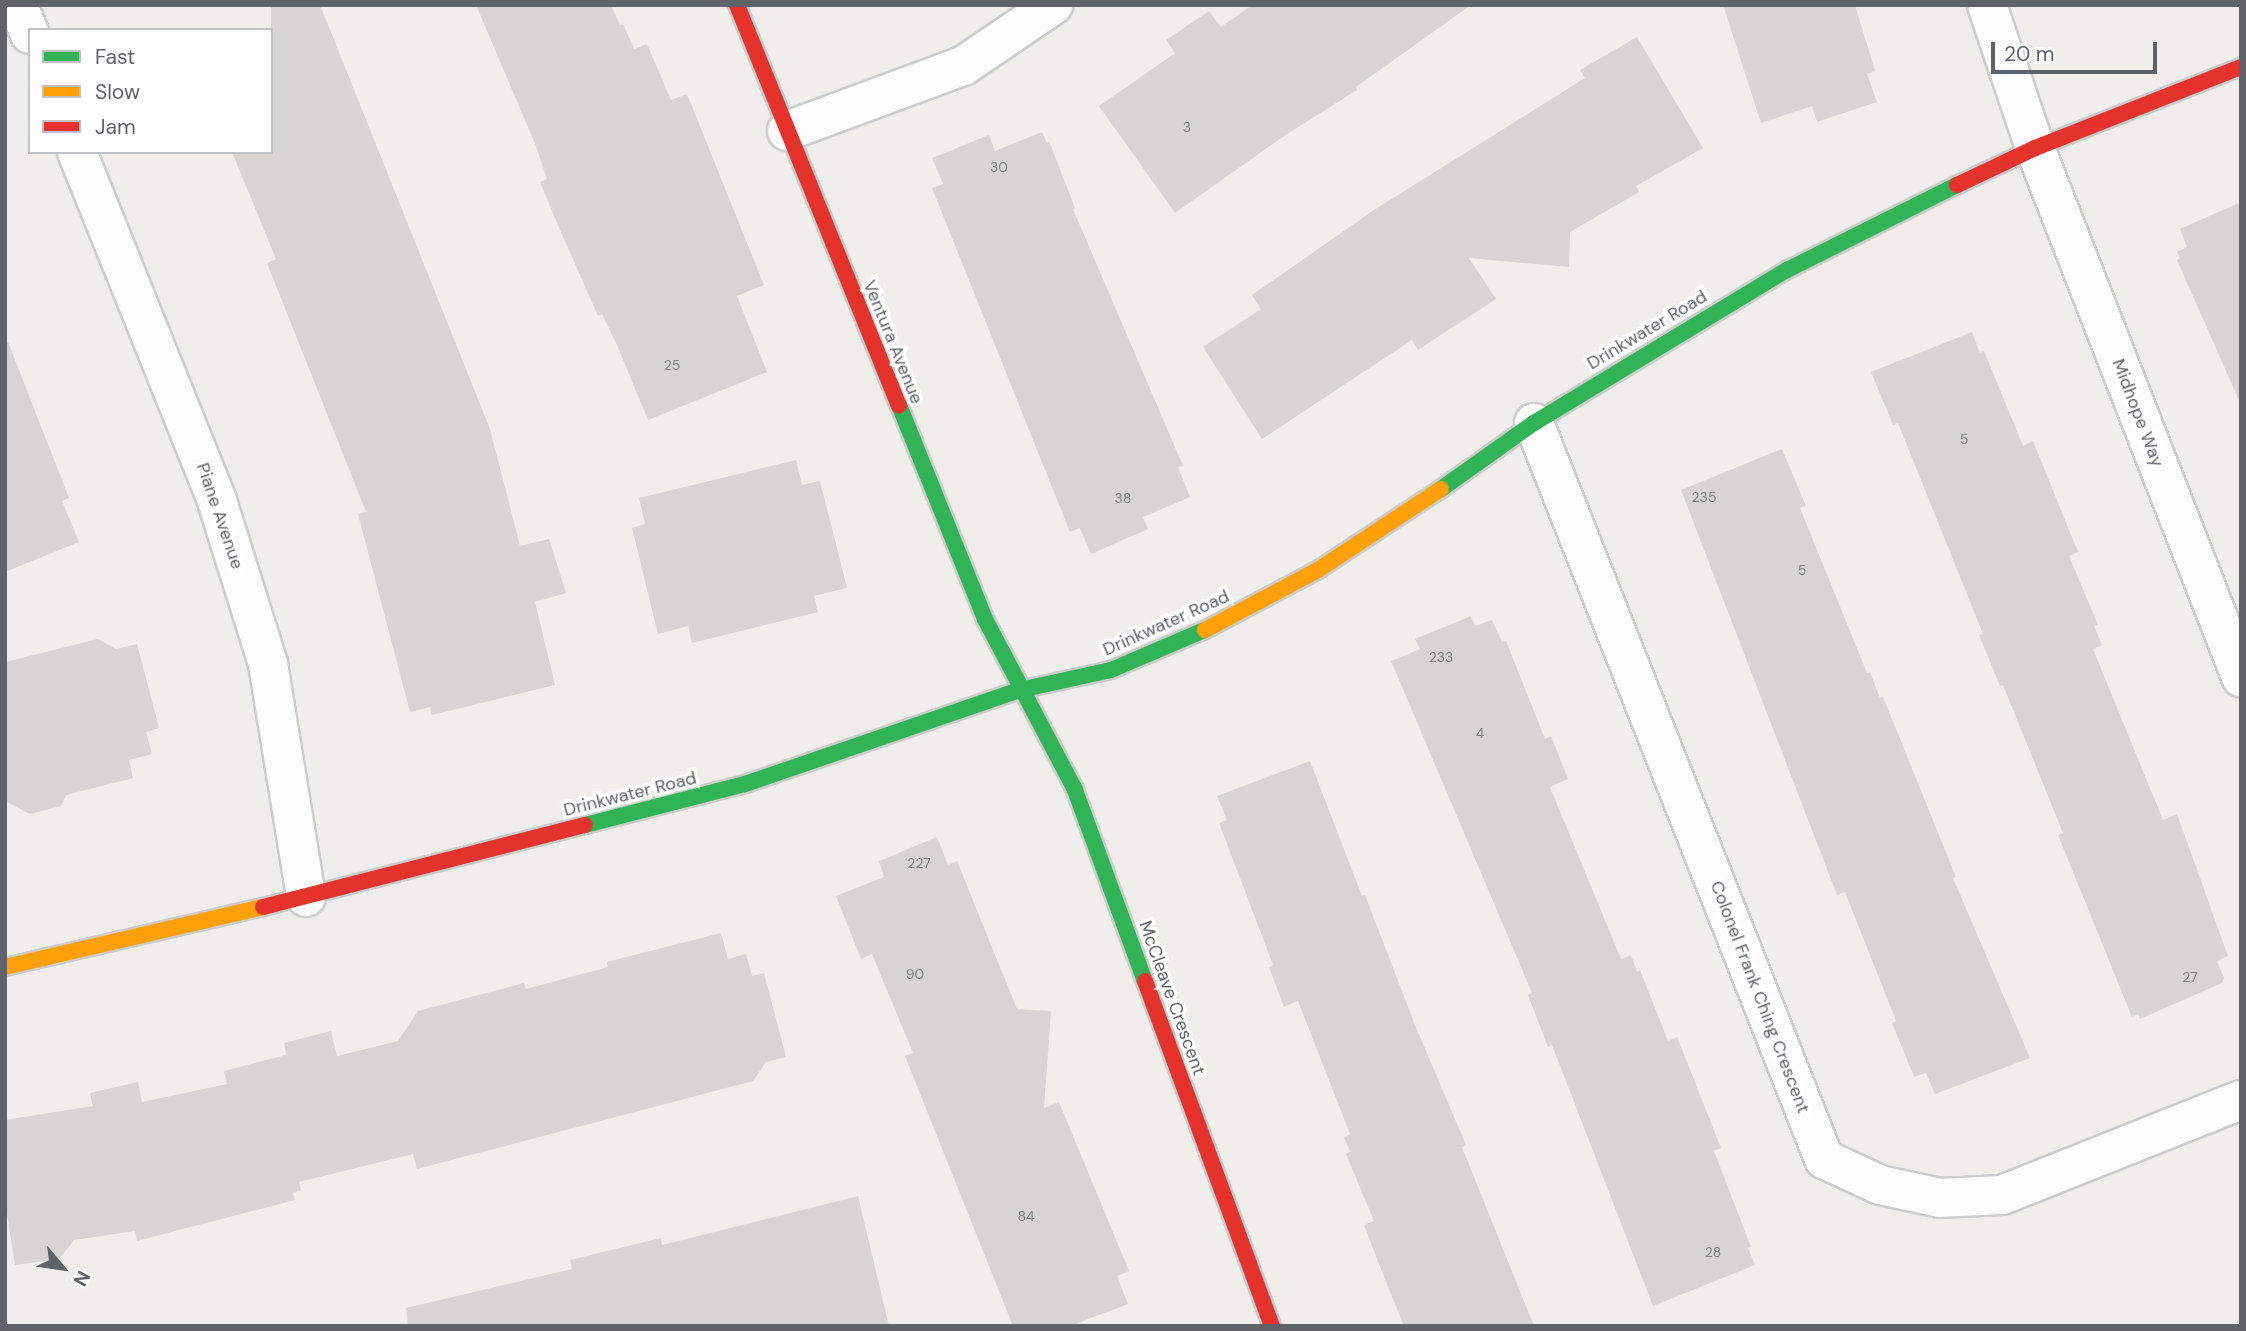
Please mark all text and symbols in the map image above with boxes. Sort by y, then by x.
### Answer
legend [28,28,273,154]
scale bar [1994,28,2160,72]
text: 20 m [2004,40,2055,68]
text: Fast [95,43,135,71]
text: Slow [95,78,140,106]
text: Jam [95,113,136,141]
house number: 3 [1183,119,1191,135]
house number: 30 [990,159,1008,175]
street label: Ventura Avenue [858,277,928,407]
street label: Drinkwater Road [1583,286,1711,374]
street label: Midhope Way [2107,356,2169,470]
house number: 25 [664,357,680,373]
house number: 5 [1960,431,1968,447]
street label: Piane Avenue [192,460,248,572]
house number: 235 [1692,489,1716,505]
house number: 38 [1115,490,1131,506]
house number: 5 [1798,562,1806,578]
street label: Drinkwater Road [1099,585,1233,661]
house number: 233 [1429,649,1453,665]
house number: 4 [1476,725,1484,741]
street label: Drinkwater Road [561,767,699,821]
house number: 227 [907,855,931,871]
street label: Colonel Frank Ching Crescent [1706,878,1814,1116]
street label: McCleave Crescent [1134,918,1210,1078]
house number: 90 [906,966,924,982]
house number: 27 [2182,969,2198,985]
house number: 84 [1017,1208,1035,1224]
north arrow [28,1233,98,1303]
house number: 28 [1705,1244,1721,1260]
text: N [68,1266,96,1291]

